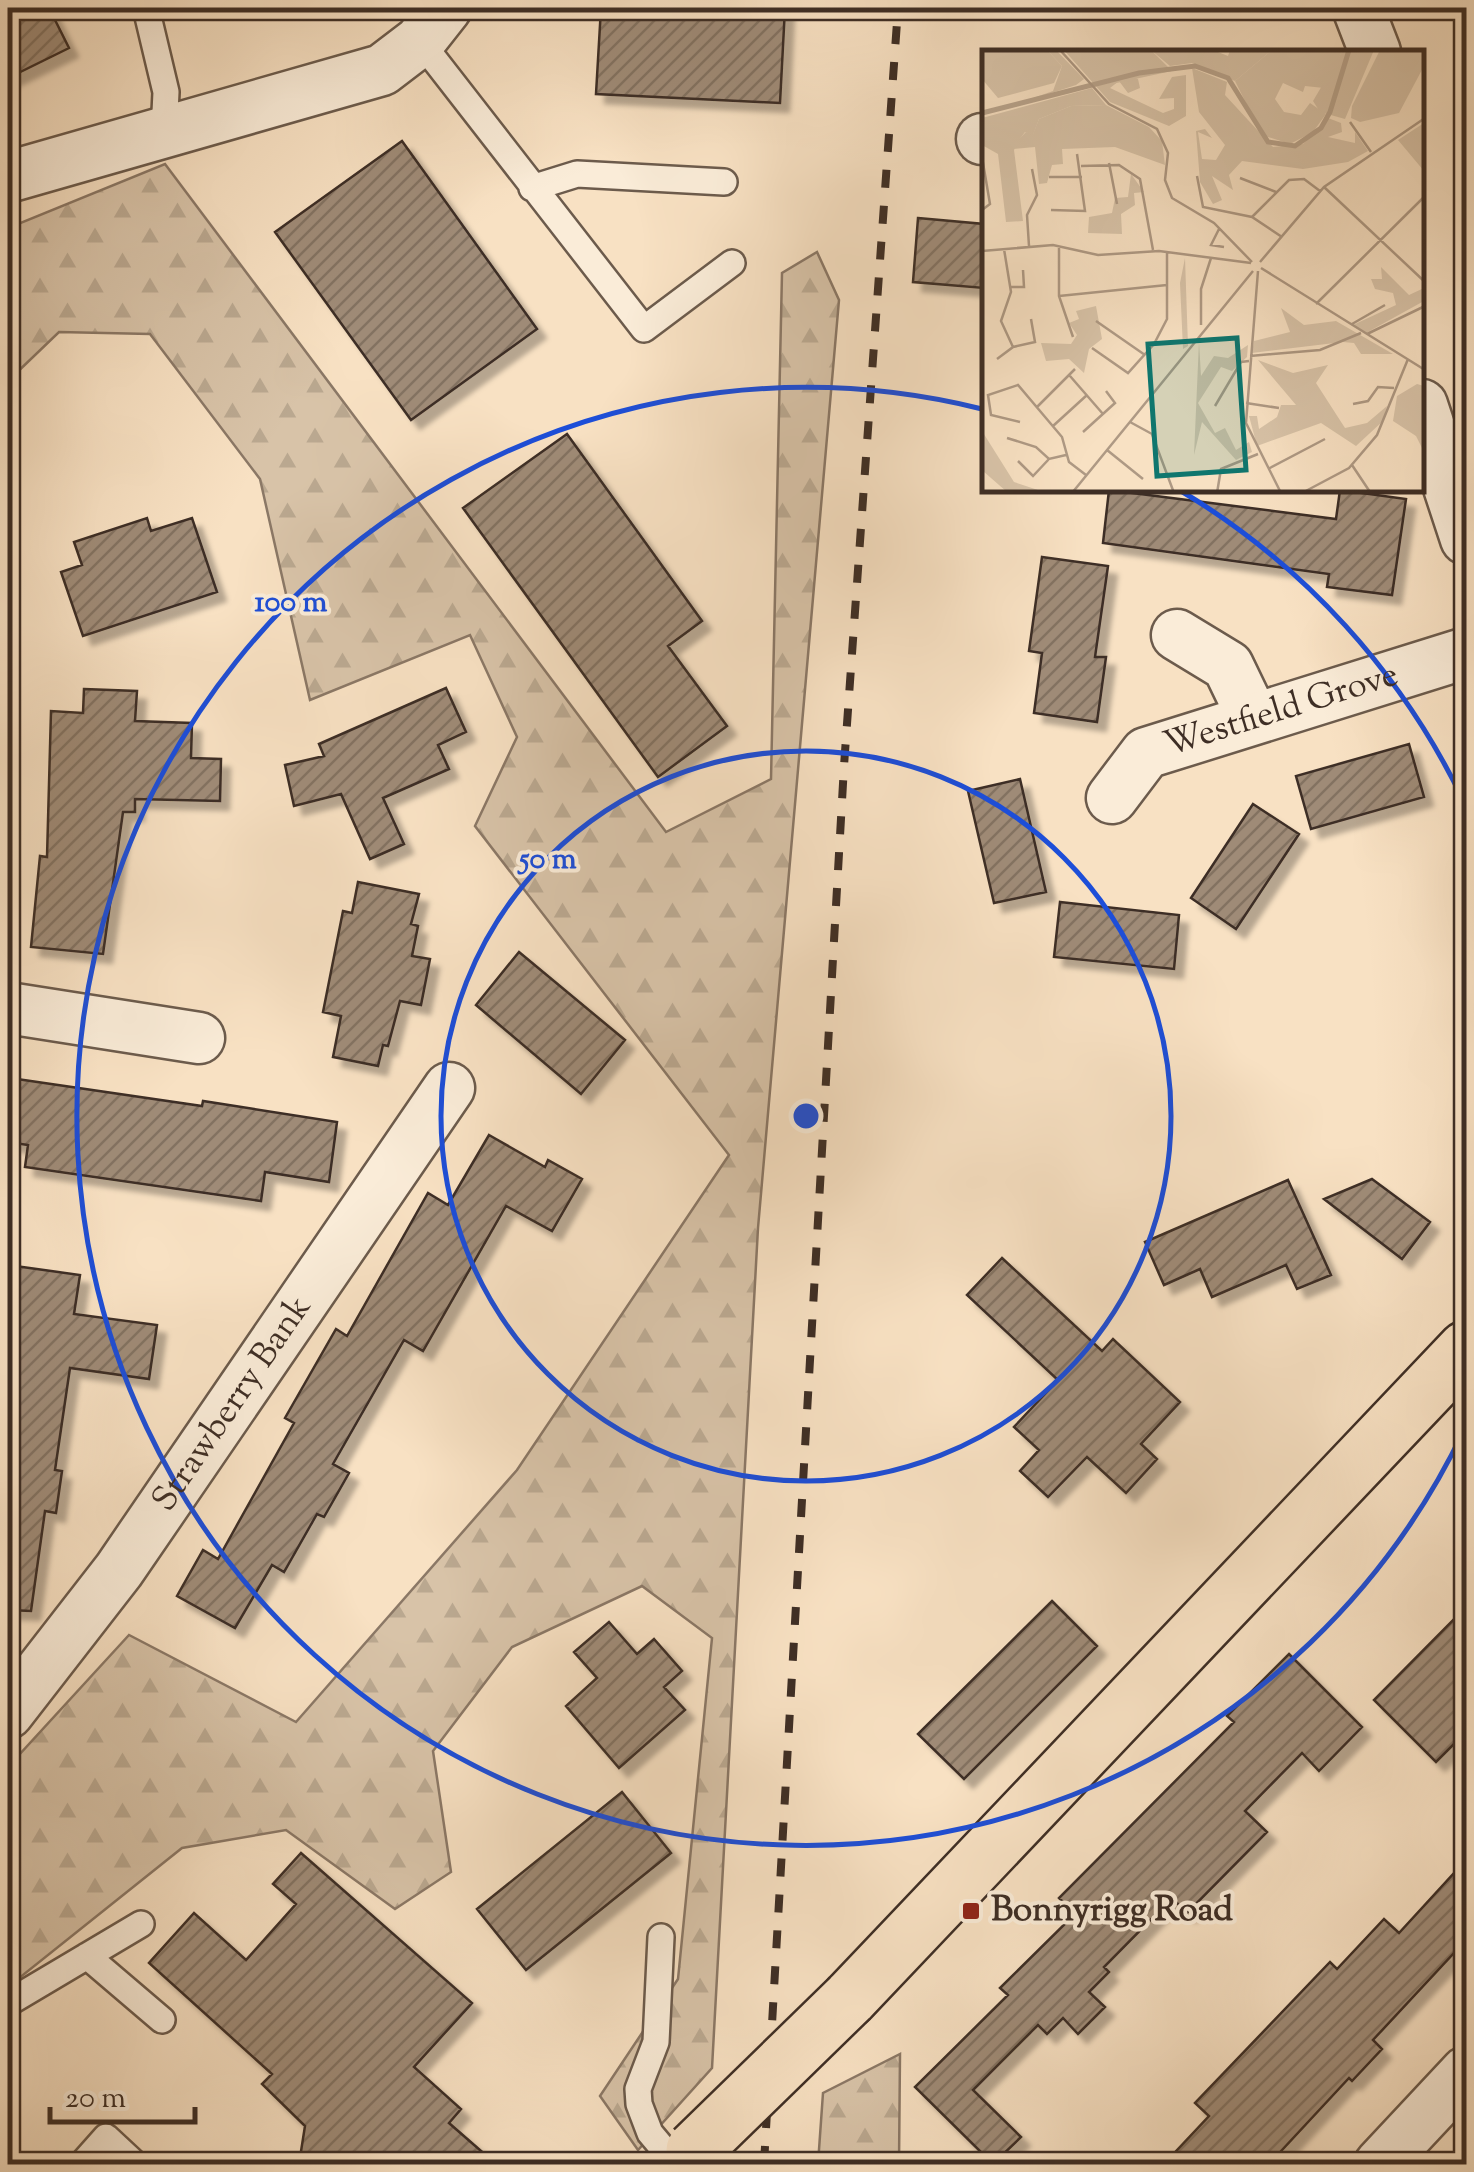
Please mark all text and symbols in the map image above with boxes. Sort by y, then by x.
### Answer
inset map [982,50,1424,492]
text: 100 m [255,582,328,625]
street label: Westfield Grove [1158,650,1405,771]
text: 50 m [517,839,577,882]
centre of rings [788,1098,824,1134]
street label: Strawberry Bank [140,1286,325,1523]
place label: Bonnyrigg Road [991,1886,1233,1937]
marker: Bonnyrigg Road [960,1900,982,1922]
scale bar [50,2062,195,2124]
text: 20 m [65,2078,126,2121]

